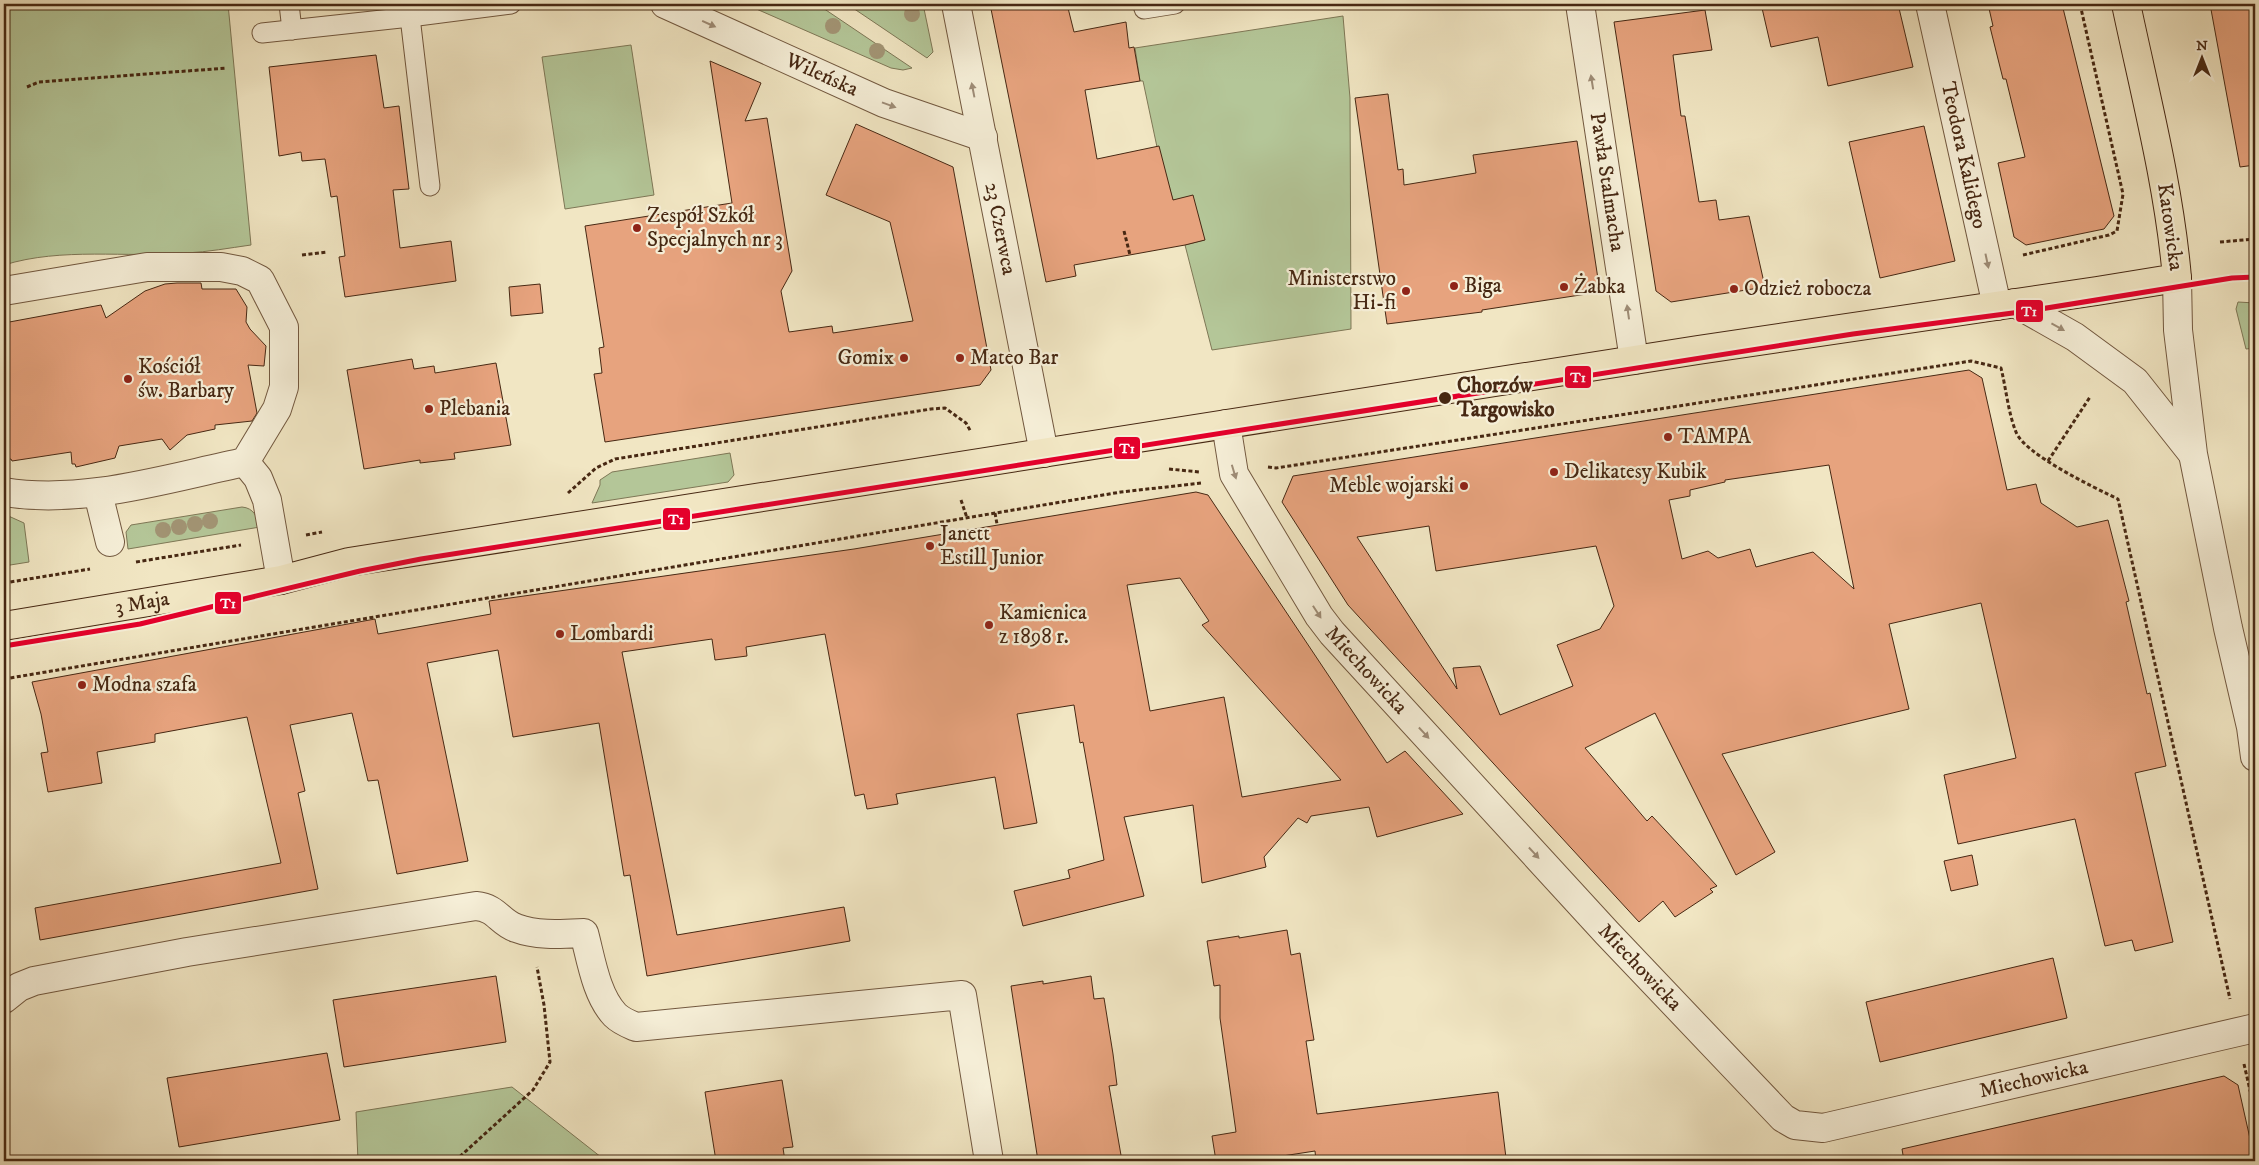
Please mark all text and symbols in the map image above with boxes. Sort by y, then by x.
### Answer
one-way arrow [702,21,716,29]
north arrow [2176,32,2226,82]
text: N [2196,37,2208,55]
street label: Wileńska [780,47,862,103]
one-way arrow [1588,74,1596,90]
street label: Teodora Kalidego [1935,79,1992,231]
one-way arrow [969,82,977,97]
one-way arrow [882,101,897,109]
street label: Pawła Stalmacha [1584,111,1630,253]
street label: 23 Czerwca [978,180,1022,277]
street label: Katowicka [2151,182,2189,272]
place label: Zespół Szkół Specjalnych nr 3 [647,203,783,253]
marker: Zespół Szkół Specjalnych nr 3 [631,222,643,234]
one-way arrow [1983,254,1991,269]
place label: Ministerstwo Hi-fi [1287,266,1396,316]
place label: Biga [1464,273,1502,299]
place label: Żabka [1574,273,1626,300]
place label: Odzież robocza [1744,276,1871,302]
marker: Biga [1448,280,1460,292]
marker: Żabka [1558,281,1570,293]
marker: Odzież robocza [1728,283,1740,295]
marker: Ministerstwo Hi-fi [1400,285,1412,297]
line badge: T1 [2015,299,2044,323]
text: T1 [2020,303,2037,321]
one-way arrow [1623,304,1631,320]
one-way arrow [2051,323,2065,331]
place label: Gomix [838,345,894,371]
place label: Mateo Bar [970,345,1058,371]
marker: Gomix [898,352,910,364]
marker: Mateo Bar [954,352,966,364]
place label: Kościół św. Barbary [138,354,235,404]
line badge: T1 [1564,365,1592,389]
text: T1 [1569,369,1586,387]
marker: Kościół św. Barbary [122,373,134,385]
place label: Chorzów Targowisko [1456,373,1554,423]
marker: Chorzów Targowisko [1437,390,1453,406]
place label: Plebania [439,396,510,422]
marker: Plebania [423,403,435,415]
place label: TAMPA [1678,424,1752,450]
marker: TAMPA [1662,431,1674,443]
line badge: T1 [1113,436,1141,460]
text: T1 [1118,440,1135,458]
place label: Delikatesy Kubik [1564,459,1707,485]
one-way arrow [1231,465,1239,480]
marker: Delikatesy Kubik [1548,466,1560,478]
place label: Meble wojarski [1329,473,1454,499]
marker: Meble wojarski [1458,480,1470,492]
line badge: T1 [662,507,691,531]
text: T1 [667,511,684,529]
place label: Janett Estill Junior [938,521,1044,571]
marker: Janett Estill Junior [924,540,936,552]
street label: 3 Maja [113,586,171,620]
line badge: T1 [214,591,242,615]
text: T1 [219,595,236,613]
place label: Kamienica z 1898 r. [999,600,1087,650]
one-way arrow [1312,605,1321,618]
marker: Kamienica z 1898 r. [983,619,995,631]
place label: Lombardi [570,621,653,647]
street label: Miechowicka [1319,621,1413,720]
marker: Lombardi [554,628,566,640]
place label: Modna szafa [92,672,197,698]
marker: Modna szafa [76,679,88,691]
one-way arrow [1418,727,1430,739]
one-way arrow [1528,846,1540,858]
street label: Miechowicka [1592,918,1687,1017]
street label: Miechowicka [1977,1054,2090,1104]

